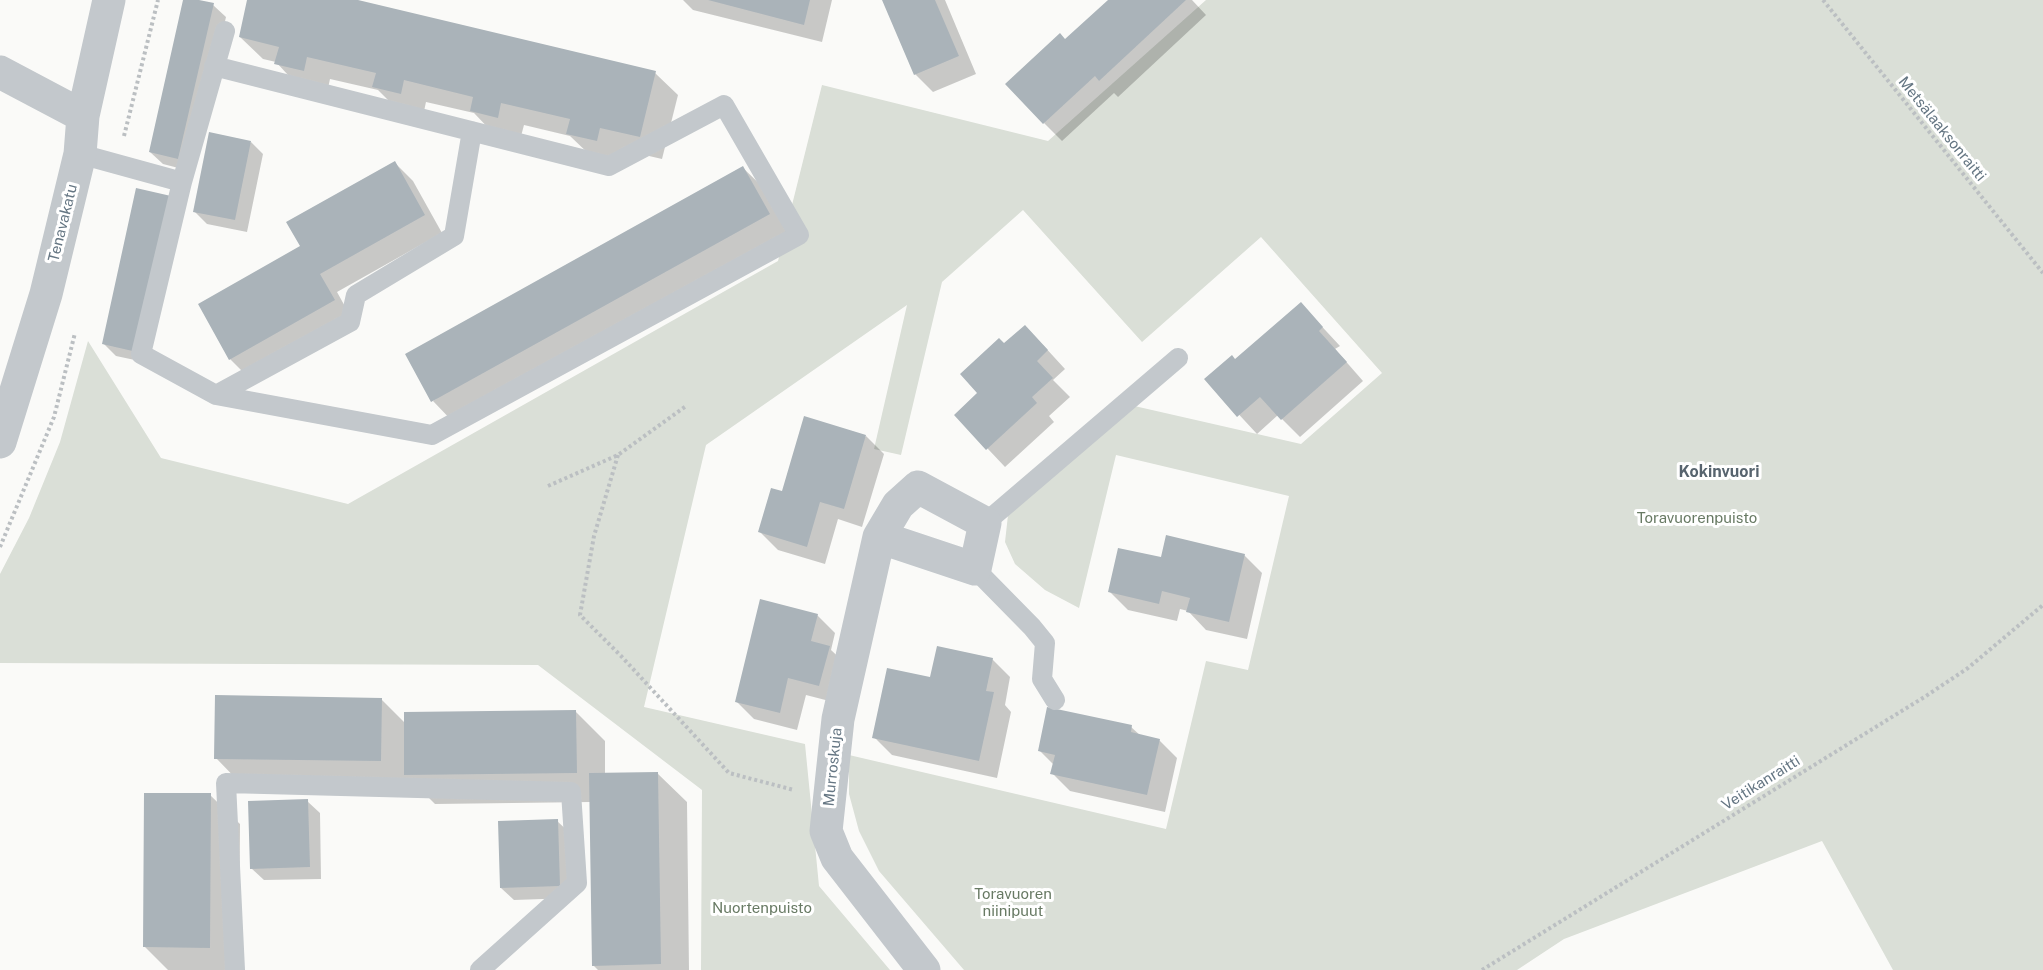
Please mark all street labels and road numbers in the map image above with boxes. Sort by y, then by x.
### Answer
street label: Metsälaaksonraitti [1894,73,1990,185]
street label: Tenavakatu [45,182,81,264]
street label: Murroskuja [820,727,846,807]
street label: Veitikanraitti [1719,752,1803,814]

